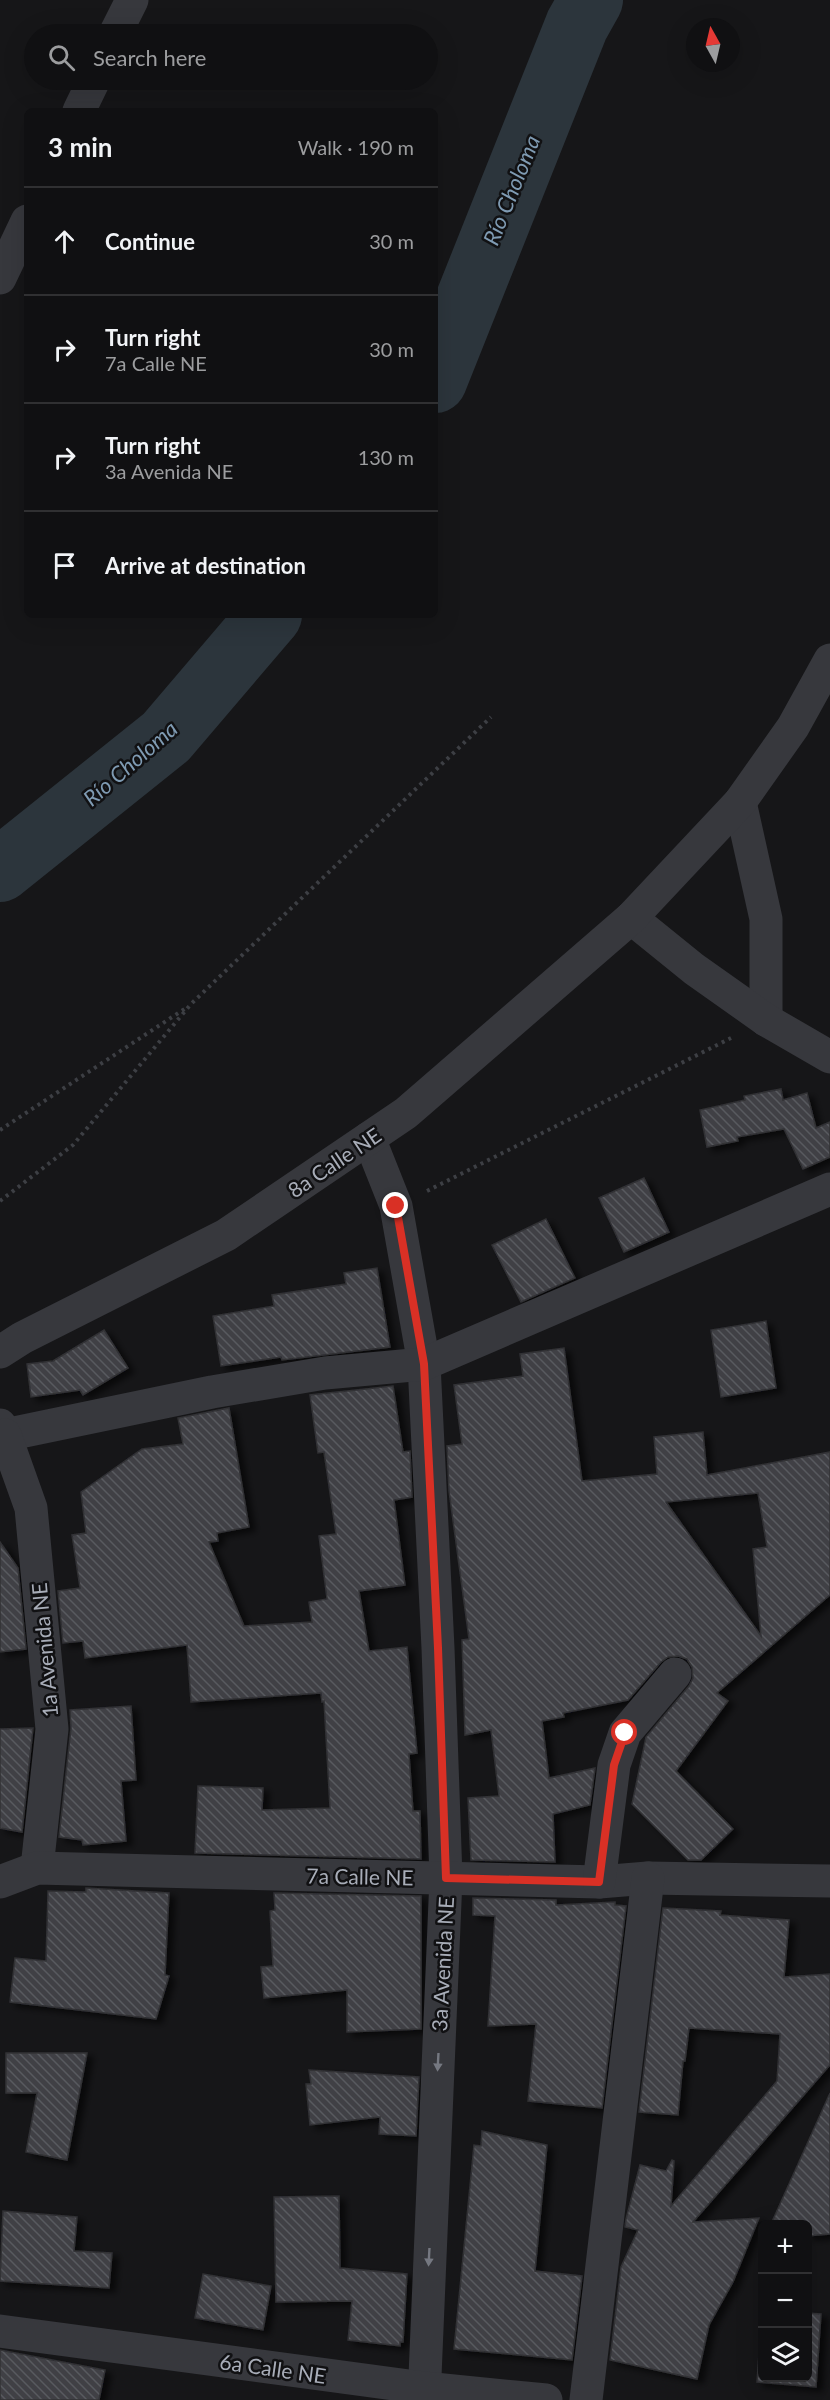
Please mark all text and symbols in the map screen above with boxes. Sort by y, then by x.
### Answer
north arrow [686,18,740,72]
search box [24,24,438,90]
icon: search [45,41,78,74]
text: Search here [93,44,206,71]
text: 3 min [48,131,112,163]
water label: Río Choloma [477,131,545,249]
text: Walk · 190 m [298,135,414,159]
icon: ahead [48,225,81,258]
text: Continue [105,228,195,255]
text: 30 m [369,229,414,253]
text: Turn right [105,324,200,351]
icon: right [48,333,81,366]
text: 30 m [369,337,414,361]
text: 7a Calle NE [105,351,207,375]
text: Turn right [105,432,200,459]
icon: right [48,441,81,474]
text: 130 m [358,445,414,469]
text: 3a Avenida NE [105,459,233,483]
icon: arrive [48,549,81,582]
text: Arrive at destination [105,552,306,579]
water label: Río Choloma [77,715,183,811]
street label: 8a Calle NE [283,1122,385,1202]
route end [382,1192,408,1218]
street label: 1a Avenida NE [26,1582,62,1718]
route start [611,1719,637,1745]
street label: 7a Calle NE [306,1863,414,1889]
street label: 3a Avenida NE [426,1896,458,2032]
one-way arrow [434,2053,443,2072]
map controls [758,2220,812,2382]
button: + [758,2220,812,2274]
one-way arrow [425,2247,434,2266]
button: − [758,2274,812,2328]
button: layers [758,2328,812,2382]
street label: 6a Calle NE [218,2348,328,2388]

